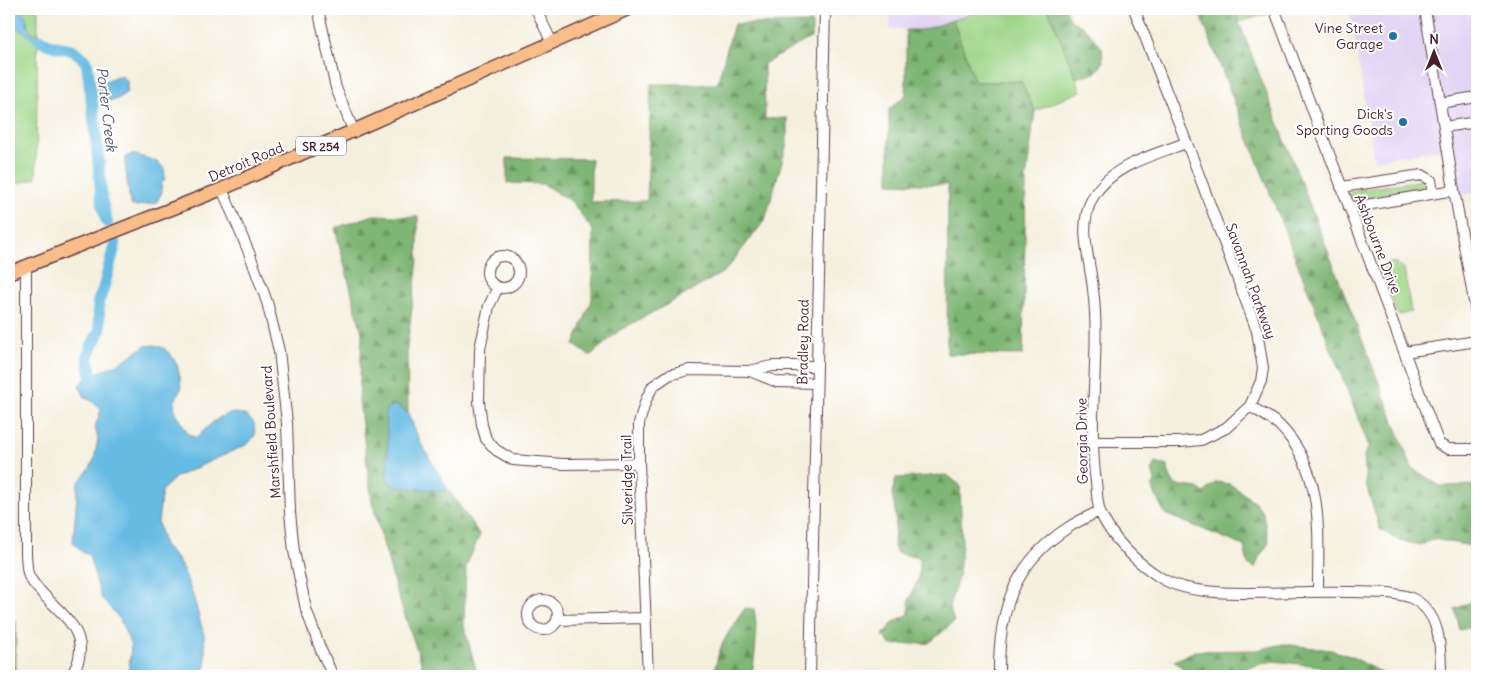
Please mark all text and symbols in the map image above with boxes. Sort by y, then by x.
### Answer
place label: Vine Street Garage [1315,19,1383,53]
north arrow [1408,28,1458,78]
marker: Vine Street Garage [1387,30,1399,42]
text: N [1429,30,1439,48]
water label: Porter Creek [92,66,122,154]
place label: Dick's Sporting Goods [1296,105,1393,139]
marker: Dick's Sporting Goods [1397,116,1409,128]
road number: SR 254 [296,136,346,156]
street label: Detroit Road [206,138,286,186]
street label: Ashbourne Drive [1351,192,1405,296]
street label: Savannah Parkway [1222,221,1280,341]
street label: Bradley Road [793,299,813,385]
street label: Marshfield Boulevard [257,365,285,499]
street label: Georgia Drive [1072,398,1092,484]
street label: Silveridge Trail [617,435,637,525]

